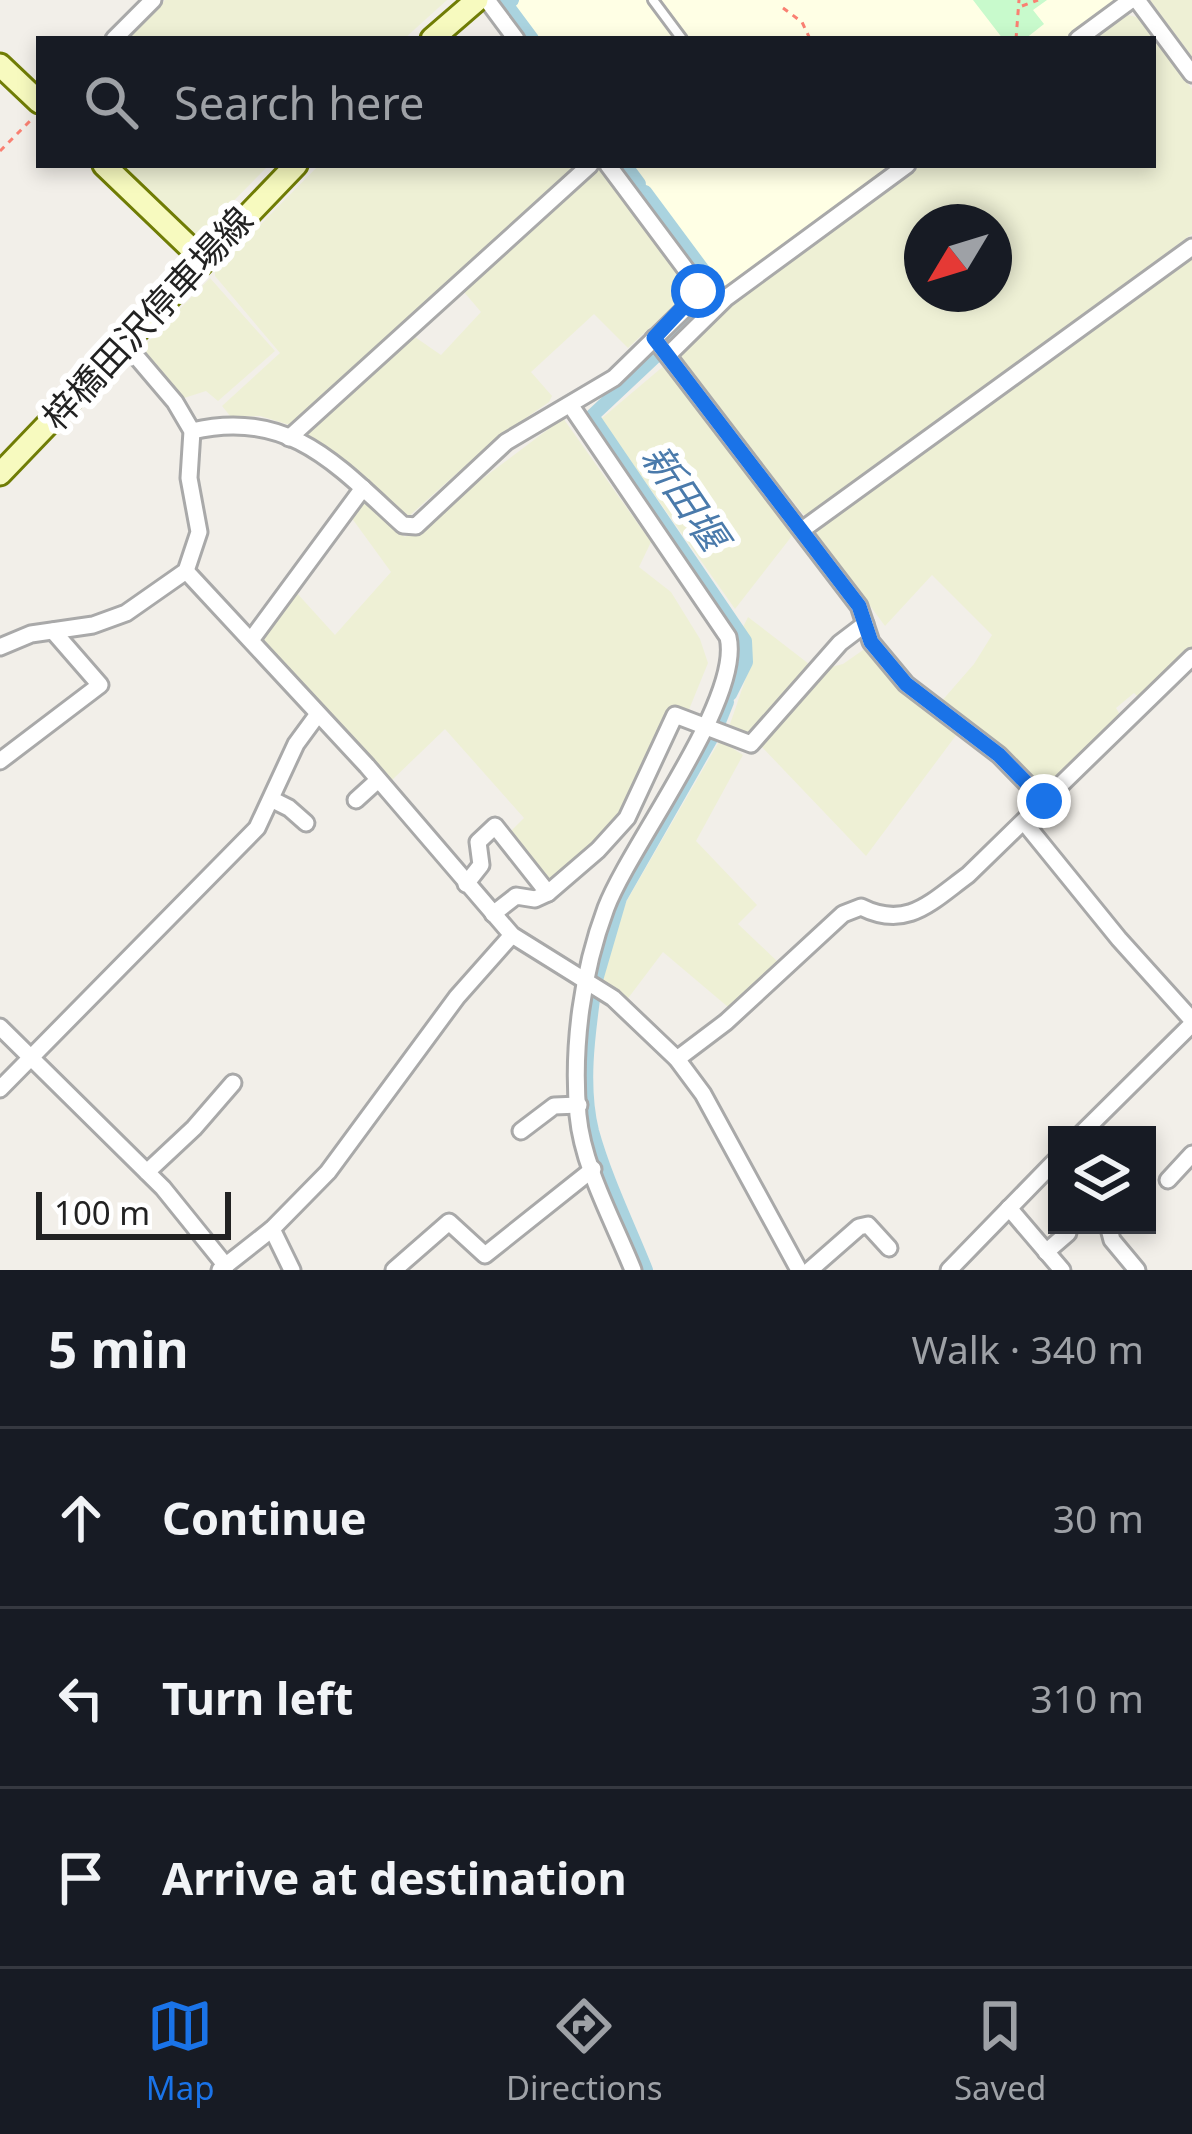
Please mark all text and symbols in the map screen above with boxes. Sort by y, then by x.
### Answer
search box [36,36,1156,168]
icon: search [78,69,144,135]
text: Search here [174,72,424,133]
street label: 梓橋田沢停車場線 [31,196,263,440]
north arrow [904,204,1012,312]
route start [671,264,725,318]
water label: 新田堰 [631,433,744,564]
route end [1017,774,1071,828]
map controls [1048,1126,1156,1234]
button: layers [1048,1126,1156,1234]
scale bar [36,1186,231,1239]
text: 100 m [54,1190,150,1235]
text: 5 min [48,1313,189,1383]
text: Walk · 340 m [911,1322,1144,1375]
icon: ahead [48,1485,114,1551]
text: Continue [162,1487,367,1548]
text: 30 m [1053,1491,1144,1544]
icon: left [48,1665,114,1731]
text: Turn left [162,1667,353,1728]
text: 310 m [1030,1671,1144,1724]
icon: arrive [48,1845,114,1911]
text: Arrive at destination [162,1847,627,1908]
tab: Map [146,1993,214,2110]
tab: Directions [506,1993,663,2110]
tab: Saved [954,1993,1046,2110]

